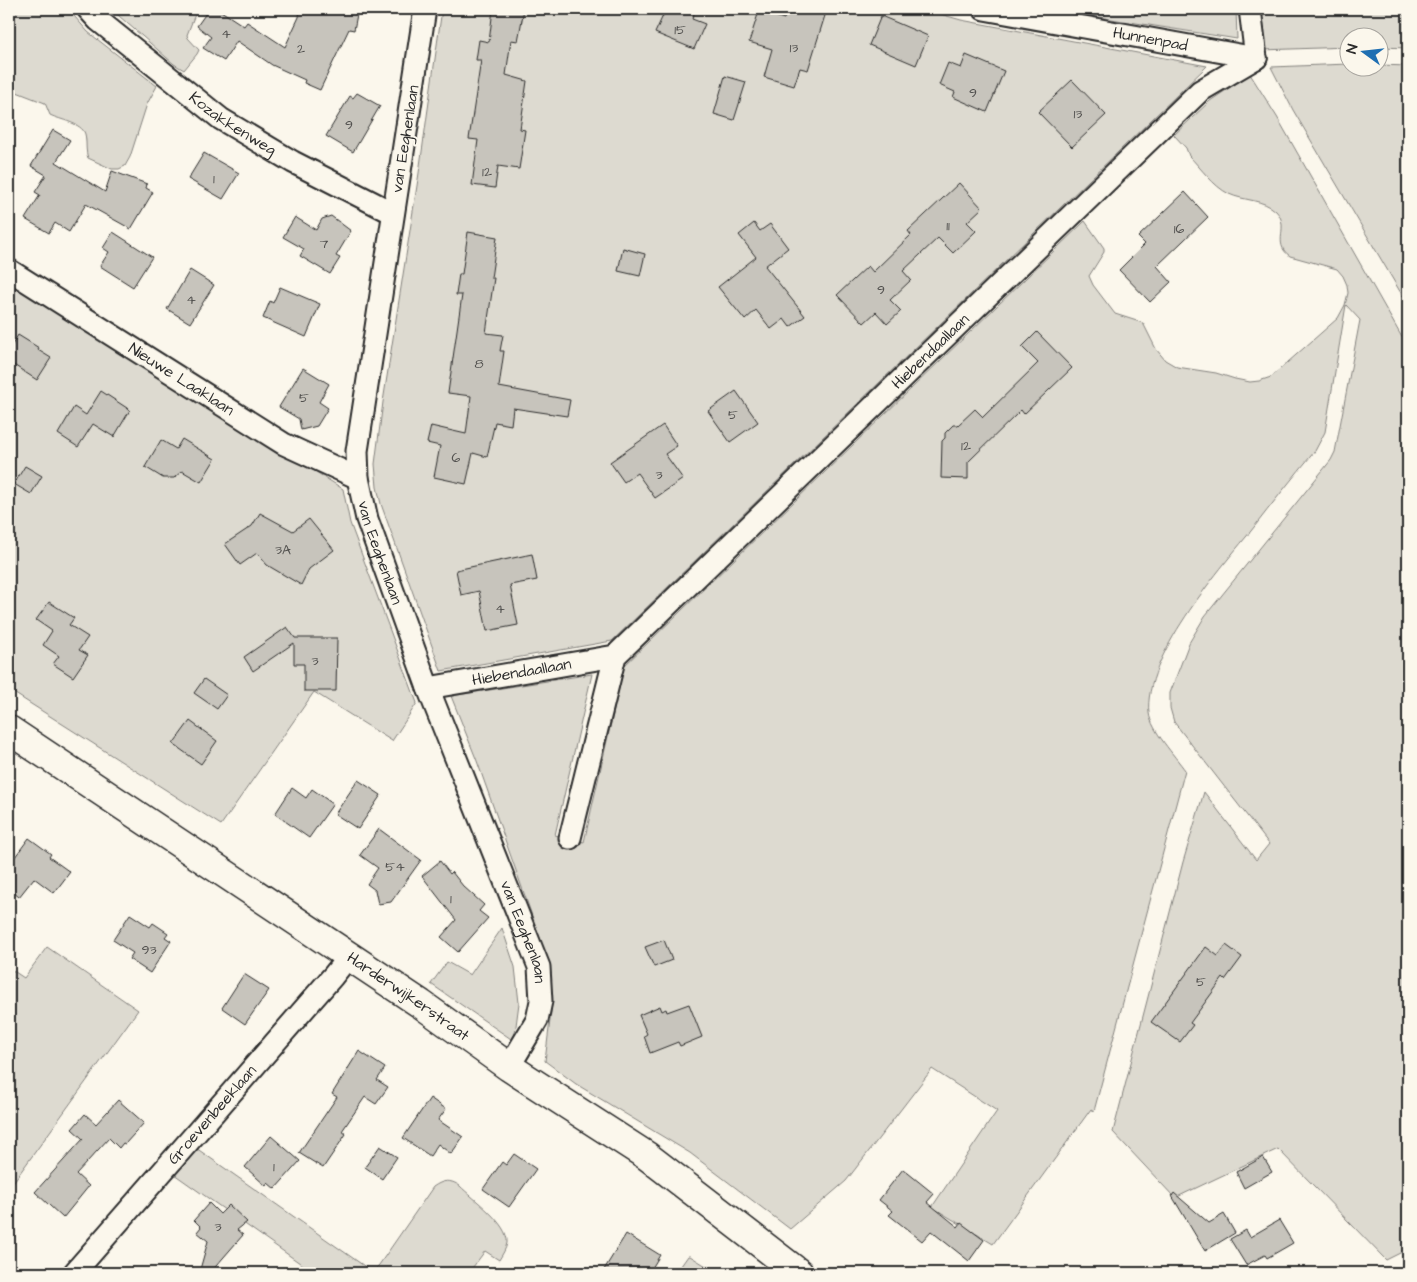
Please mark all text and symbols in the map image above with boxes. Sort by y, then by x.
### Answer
house number: 15 [674,20,686,40]
street label: Hunnenpad [1111,21,1190,57]
house number: 4 [221,24,231,44]
north arrow [1340,28,1390,78]
house number: 13 [790,38,798,58]
house number: 2 [297,39,305,59]
text: N [1342,42,1363,56]
house number: 9 [969,83,977,103]
street label: van Eeghenlaan [386,84,425,195]
street label: Kozakkenweg [184,86,280,161]
house number: 13 [1074,104,1082,124]
house number: 9 [345,115,353,135]
house number: 12 [482,162,492,182]
house number: 1 [213,169,215,189]
house number: 11 [946,216,950,236]
house number: 16 [1174,219,1185,239]
house number: 7 [320,234,329,254]
house number: 9 [877,280,885,300]
house number: 4 [186,290,196,310]
street label: Hiebendaallaan [887,309,974,394]
street label: Nieuwe Laaklaan [124,337,238,421]
house number: 8 [474,354,484,374]
house number: 5 [299,388,309,408]
house number: 5 [728,405,738,425]
house number: 12 [961,436,971,456]
house number: 6 [452,448,461,468]
house number: 3 [655,465,663,485]
street label: van Eeghenlaan [352,499,408,607]
house number: 3A [275,540,291,560]
house number: 4 [495,599,505,619]
house number: 3 [311,651,319,671]
street label: Hiebendaallaan [470,653,573,691]
house number: 54 [385,857,405,877]
street label: van Eeghenlaan [495,877,551,984]
house number: 1 [450,889,452,909]
house number: 93 [141,940,157,960]
street label: Harderwijkerstraat [343,947,474,1047]
house number: 5 [1196,972,1206,992]
street label: Groevenbeeklaan [163,1060,262,1169]
house number: 1 [273,1157,275,1177]
house number: 3 [214,1217,222,1237]

